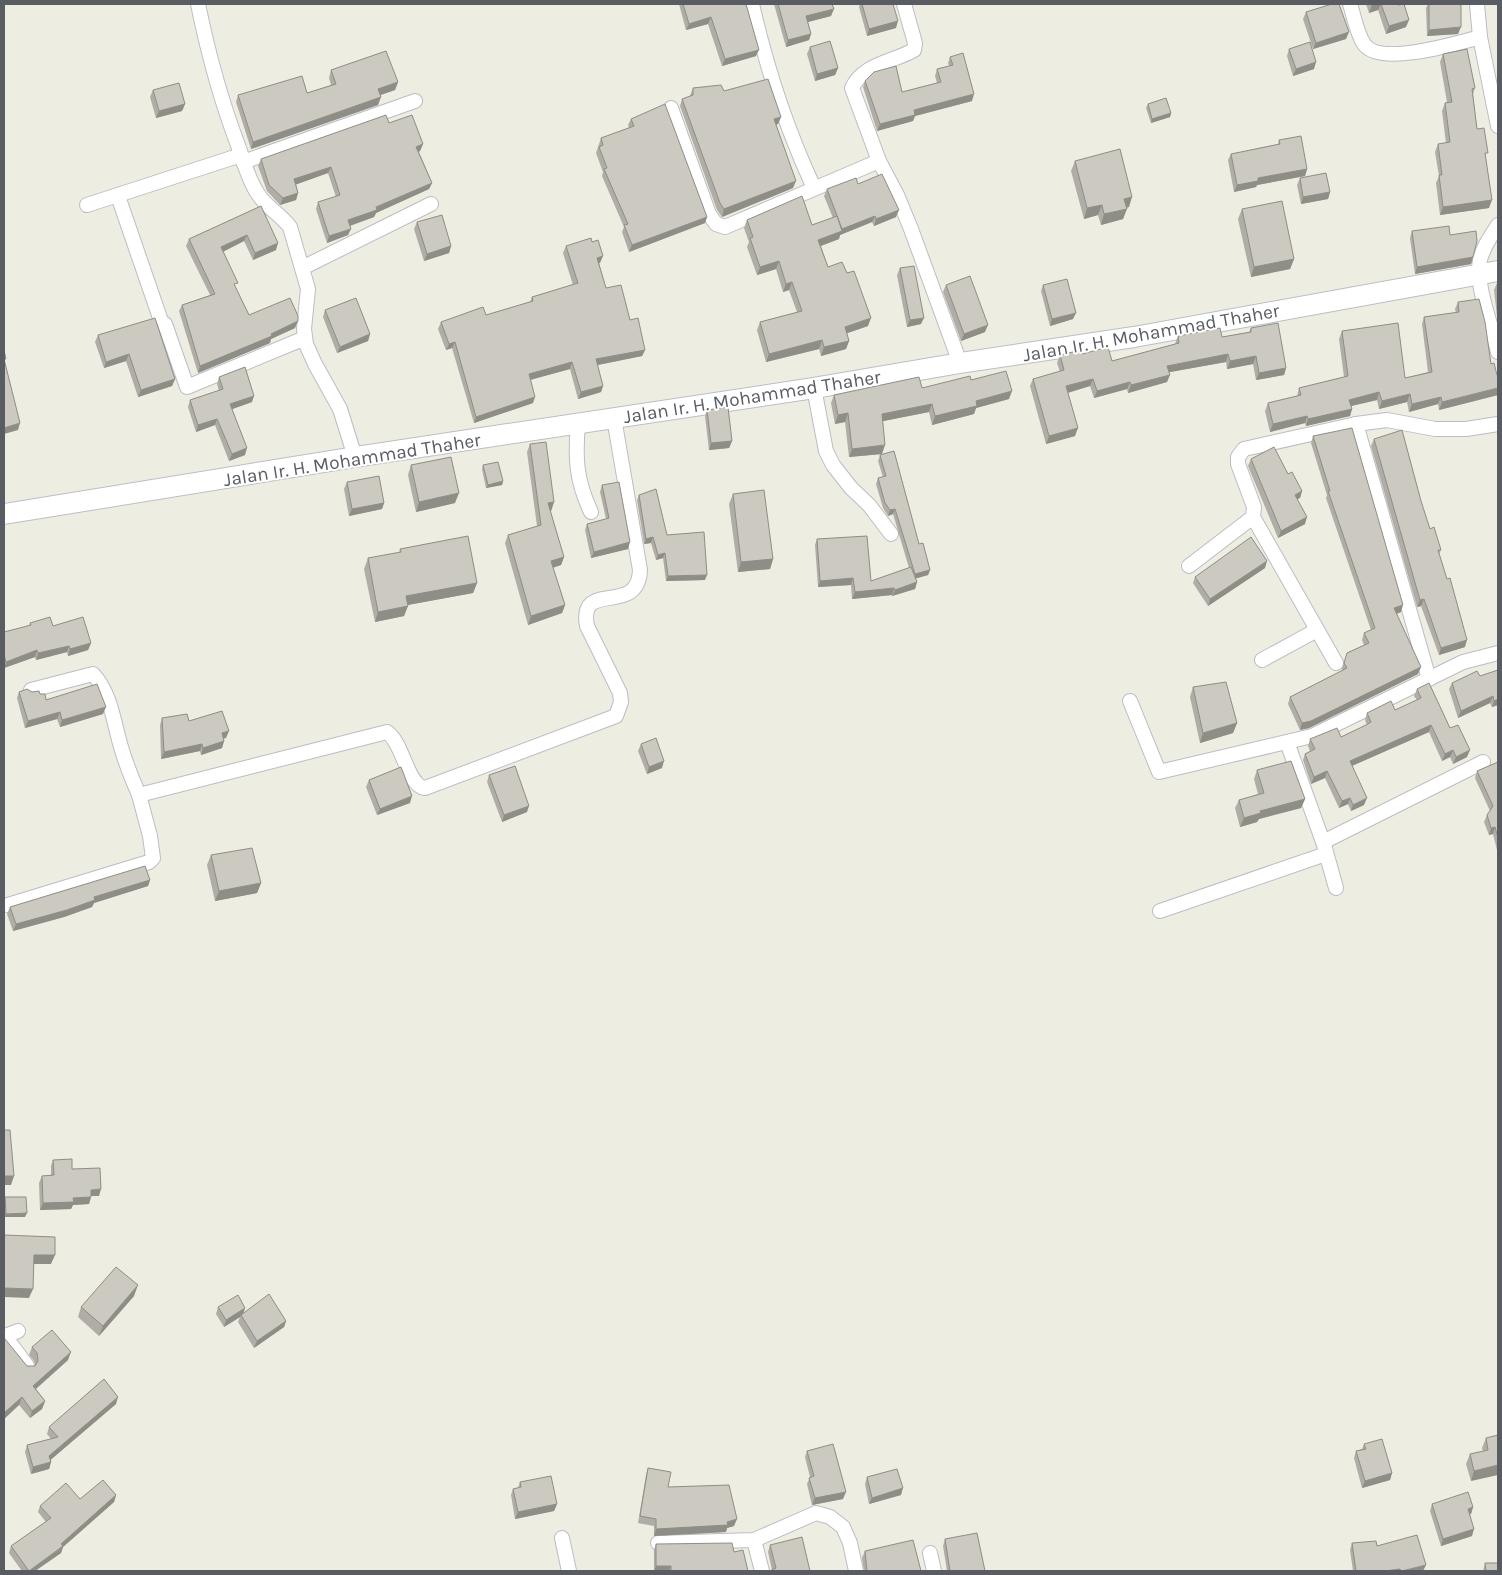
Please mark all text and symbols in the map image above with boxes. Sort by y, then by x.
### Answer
street label: Jalan Ir. H. Mohammad Thaher [1021,300,1281,366]
street label: Jalan Ir. H. Mohammad Thaher [622,366,883,428]
street label: Jalan Ir. H. Mohammad Thaher [222,429,483,491]

